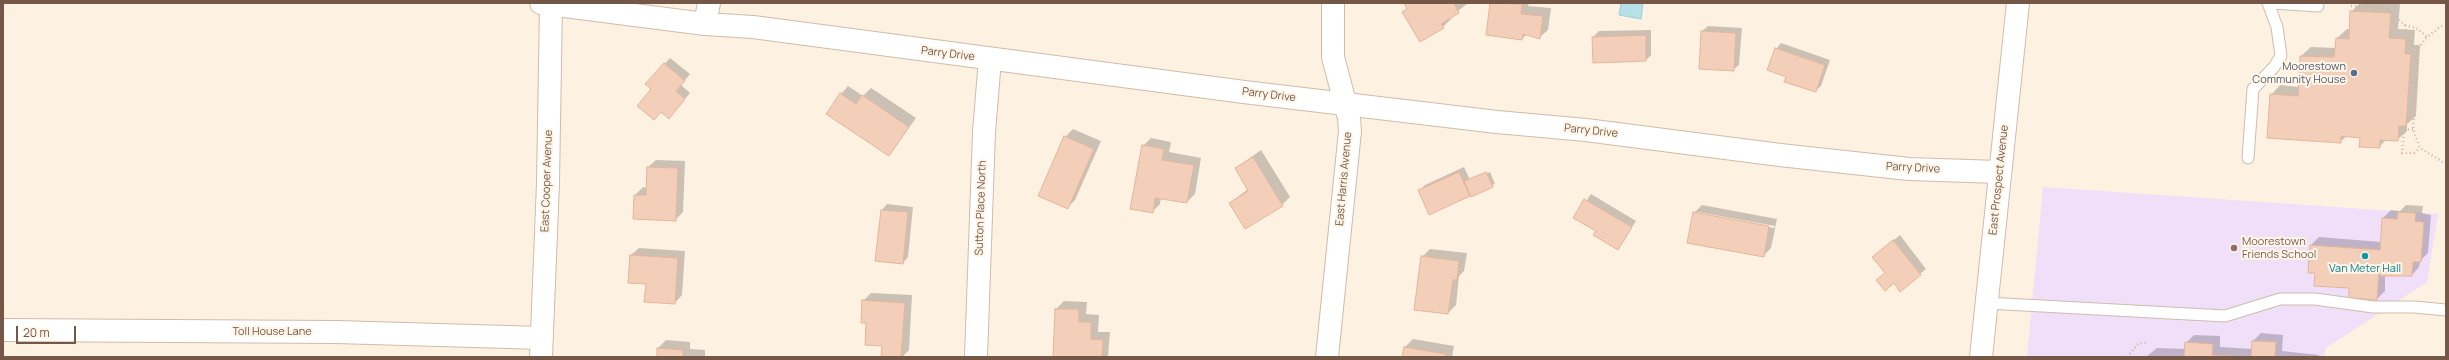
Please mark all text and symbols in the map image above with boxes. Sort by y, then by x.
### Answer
street label: Parry Drive [920,44,976,64]
place label: Moorestown Community House [2252,60,2346,86]
marker: Moorestown Community House [2349,68,2359,78]
street label: Parry Drive [1241,85,1297,105]
street label: Parry Drive [1563,122,1619,140]
street label: East Prospect Avenue [1987,124,2011,236]
street label: East Cooper Avenue [539,130,555,232]
street label: East Harris Avenue [1333,131,1355,227]
street label: Sutton Place North [973,160,989,256]
street label: Parry Drive [1886,160,1940,176]
place label: Moorestown Friends School [2242,235,2316,261]
marker: Moorestown Friends School [2229,243,2239,253]
marker: Van Meter Hall [2360,251,2370,261]
place label: Van Meter Hall [2329,262,2401,276]
scale bar [18,318,78,344]
text: 20 m [23,324,50,341]
street label: Toll House Lane [232,325,312,339]

